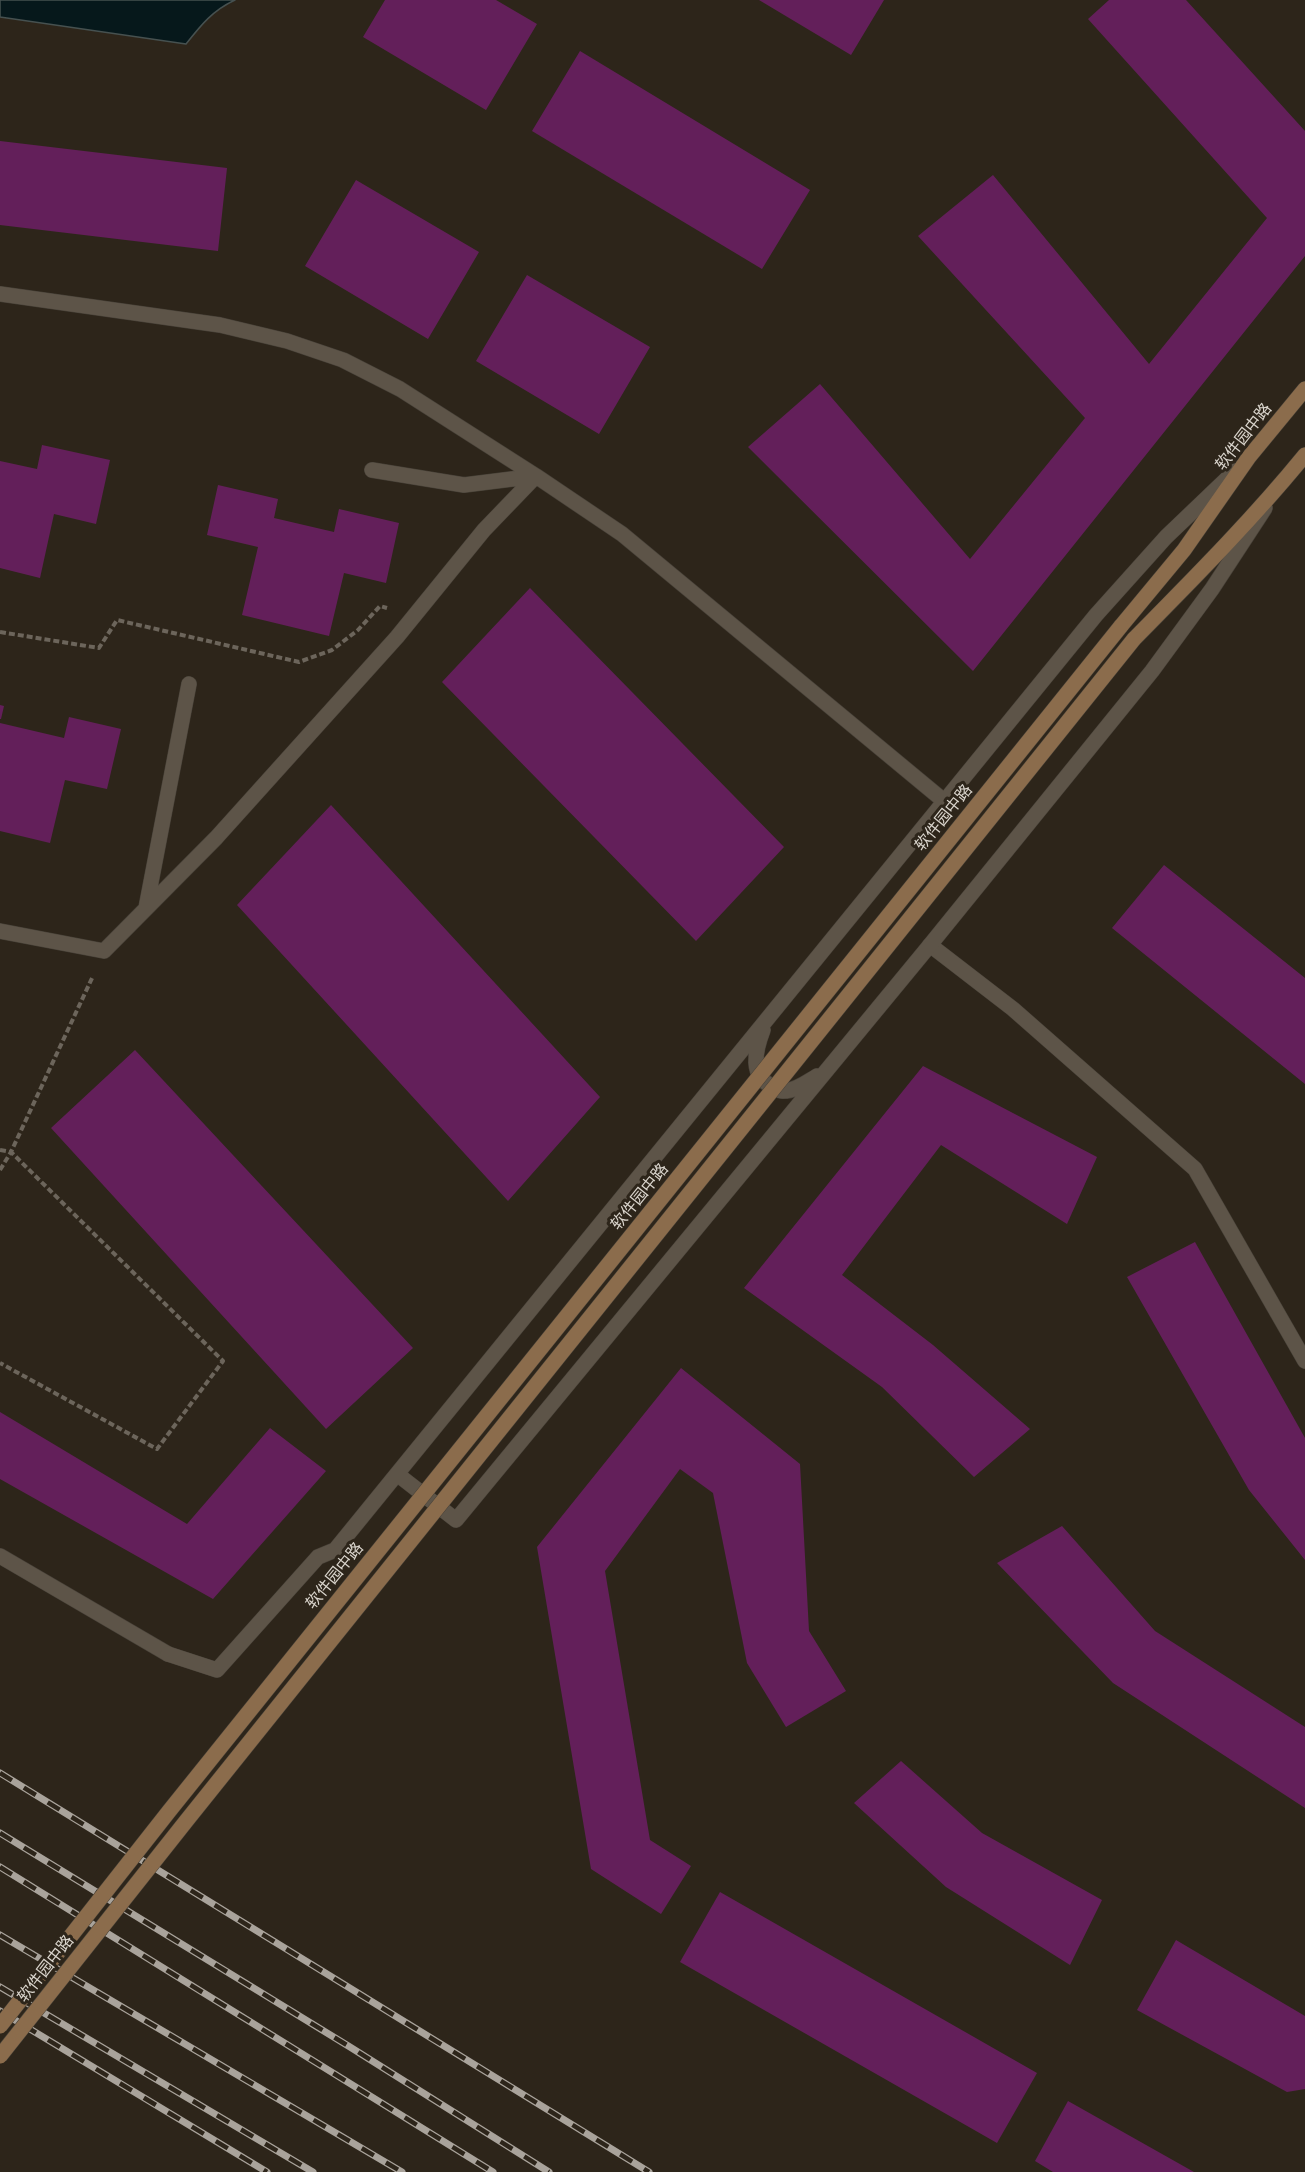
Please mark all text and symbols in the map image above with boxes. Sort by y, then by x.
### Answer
street label: 软件园中路 [1212,400,1276,474]
street label: 软件园中路 [911,781,977,855]
street label: 软件园中路 [607,1160,673,1234]
street label: 软件园中路 [302,1539,368,1613]
street label: 软件园中路 [14,1932,78,2006]

